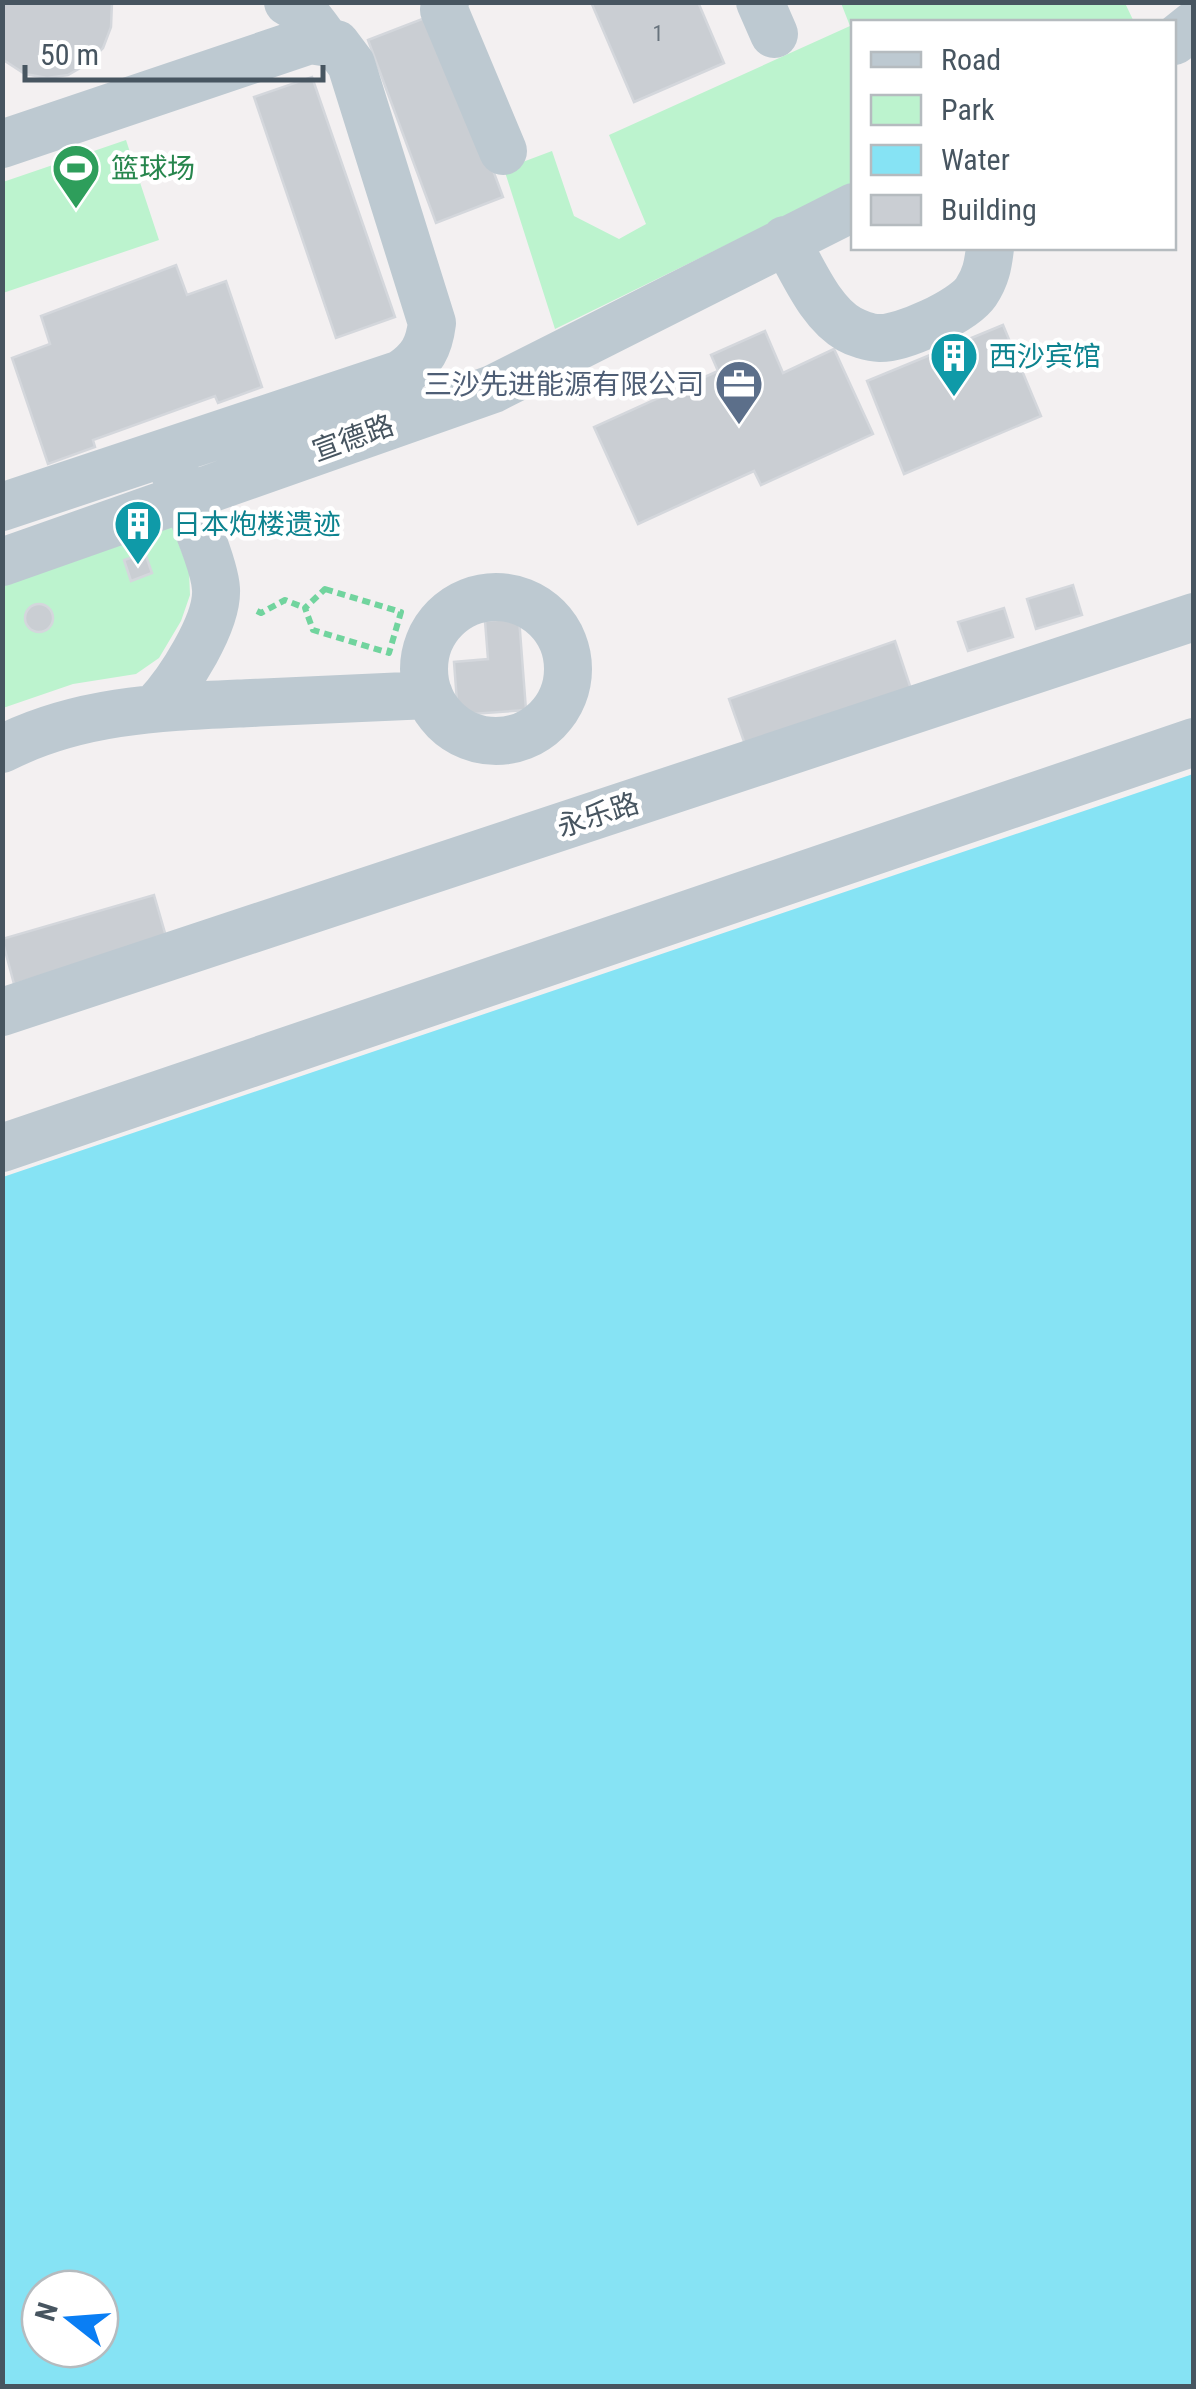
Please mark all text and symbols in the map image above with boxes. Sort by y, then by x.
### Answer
scale bar [25,20,322,82]
legend [851,20,1176,250]
house number: 1 [653,21,663,46]
text: 50 m [40,37,99,72]
text: Road [941,42,1001,77]
text: Park [941,92,995,127]
sports icon: 篮球场 [50,142,102,210]
text: Water [941,142,1010,177]
place label: 篮球场 [111,152,195,185]
text: Building [941,192,1037,227]
building icon: 西沙宾馆 [928,330,980,398]
place label: 西沙宾馆 [989,340,1101,373]
office icon: 三沙先进能源有限公司 [713,358,765,426]
place label: 三沙先进能源有限公司 [424,368,704,401]
street label: 宣德路 [308,408,398,468]
building icon: 日本炮楼遗迹 [112,498,164,566]
place label: 日本炮楼遗迹 [173,508,341,541]
street label: 永乐路 [553,786,643,844]
north arrow [20,2269,120,2369]
text: N [28,2299,65,2325]

